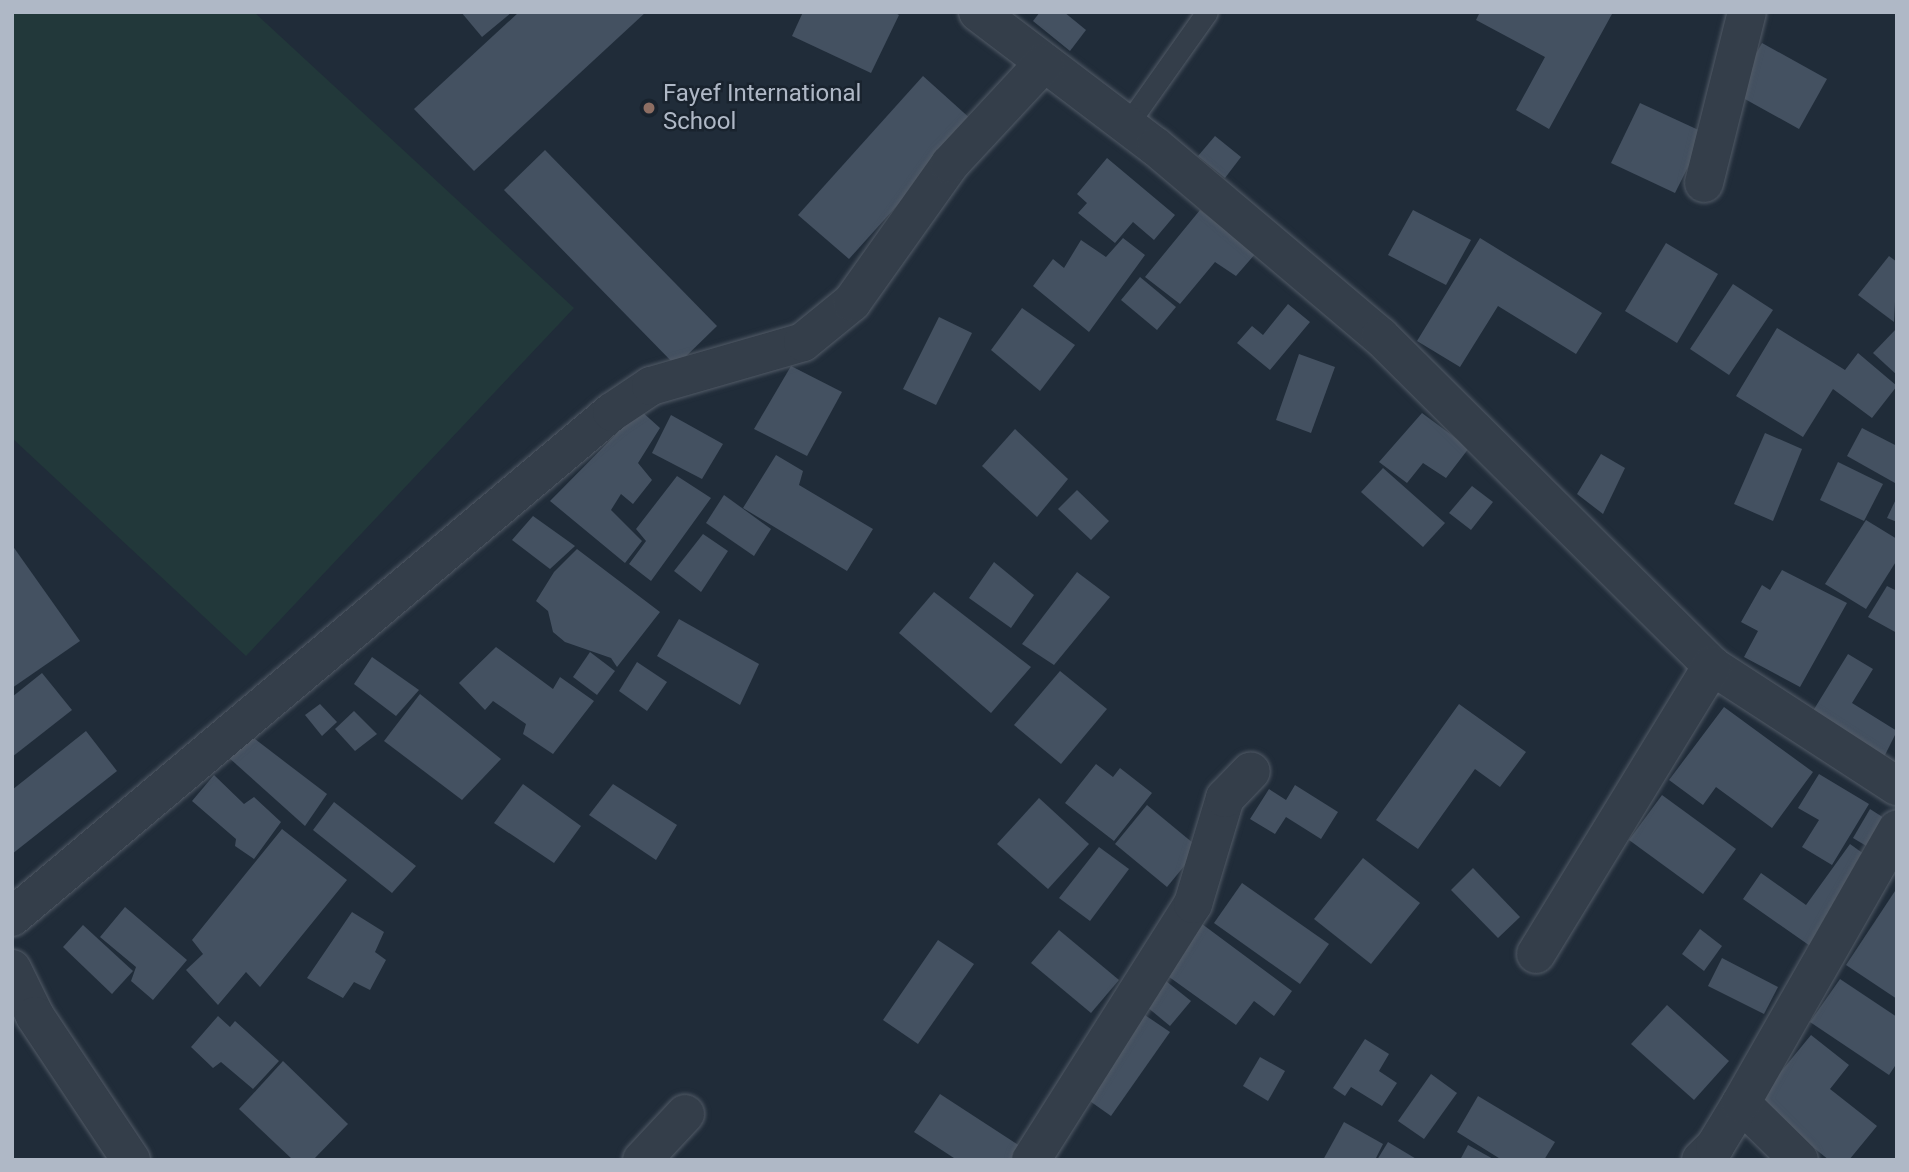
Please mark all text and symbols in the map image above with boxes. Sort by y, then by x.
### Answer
place label: Fayef International School [663,80,861,136]
marker: Fayef International School [641,100,657,116]

